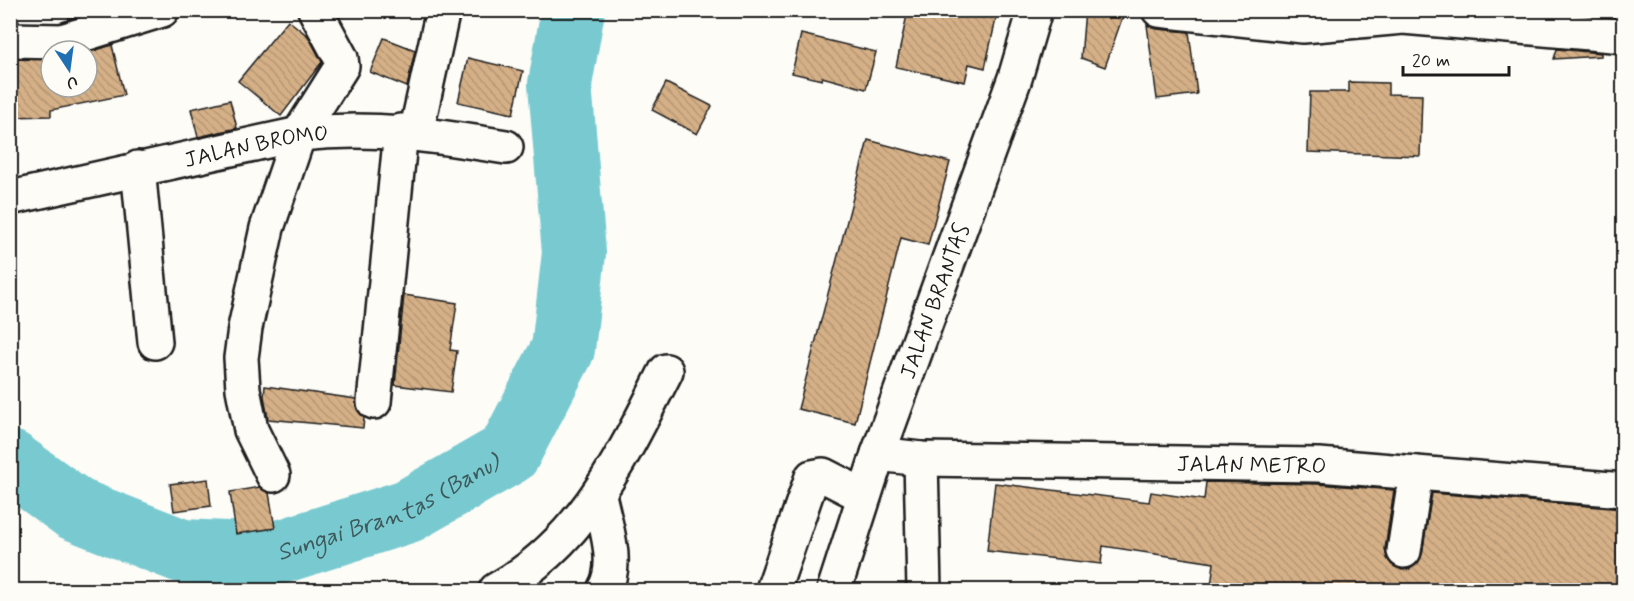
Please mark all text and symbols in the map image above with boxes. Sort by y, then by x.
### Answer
north arrow [39,39,99,99]
scale bar [1403,39,1510,77]
text: 20 m [1412,49,1450,73]
text: U [65,71,79,94]
street label: JALAN BROMO [182,120,329,175]
street label: JALAN BRANTAS [895,220,977,383]
water label: Sungai Brantas (Banu) [273,446,508,569]
street label: JALAN METRO [1177,451,1327,482]

